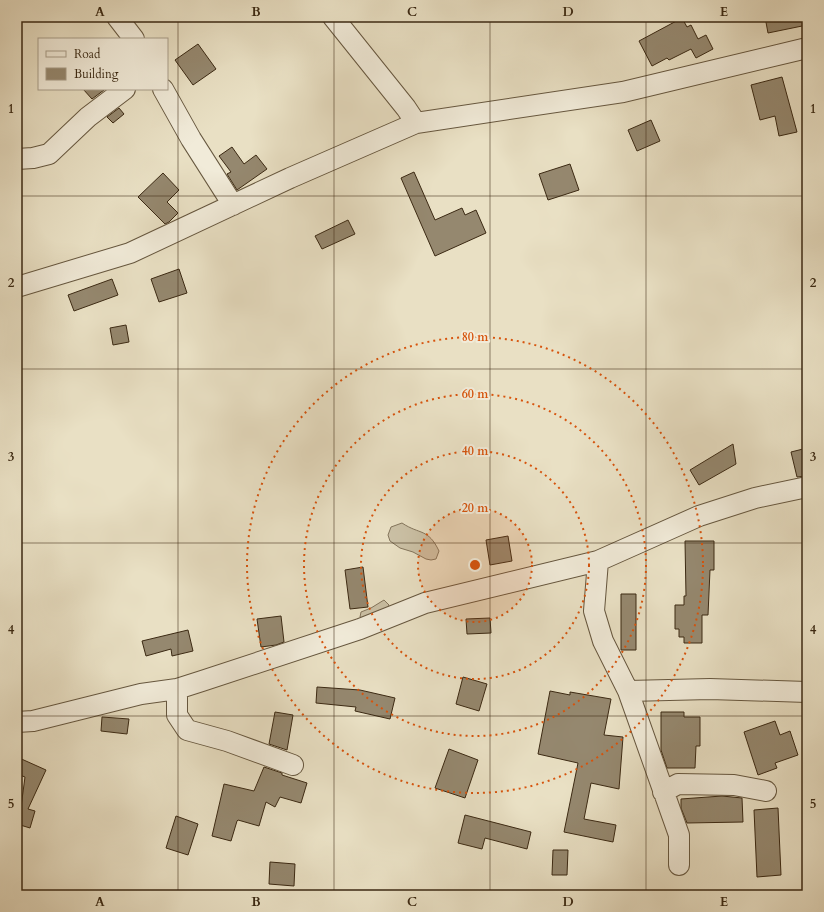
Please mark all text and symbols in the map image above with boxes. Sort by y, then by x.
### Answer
text: A [95,3,105,21]
text: B [251,3,261,21]
text: C [407,3,417,21]
text: D [562,3,574,21]
text: E [720,3,728,21]
legend [38,38,168,90]
text: Road [74,46,101,62]
text: Building [74,66,119,82]
text: 1 [8,100,14,118]
text: 1 [810,100,816,118]
text: 2 [8,274,15,292]
text: 2 [810,274,817,292]
text: 80 m [462,329,489,345]
text: 60 m [462,386,489,402]
text: 40 m [462,443,489,459]
text: 3 [8,448,15,466]
text: 3 [810,448,817,466]
text: 20 m [462,500,489,516]
centre of rings [468,558,482,572]
text: 4 [8,621,15,639]
text: 4 [810,621,817,639]
text: 5 [8,795,14,813]
text: 5 [810,795,816,813]
text: A [95,893,105,911]
text: B [251,893,261,911]
text: C [407,893,417,911]
text: D [562,893,574,911]
text: E [720,893,728,911]

